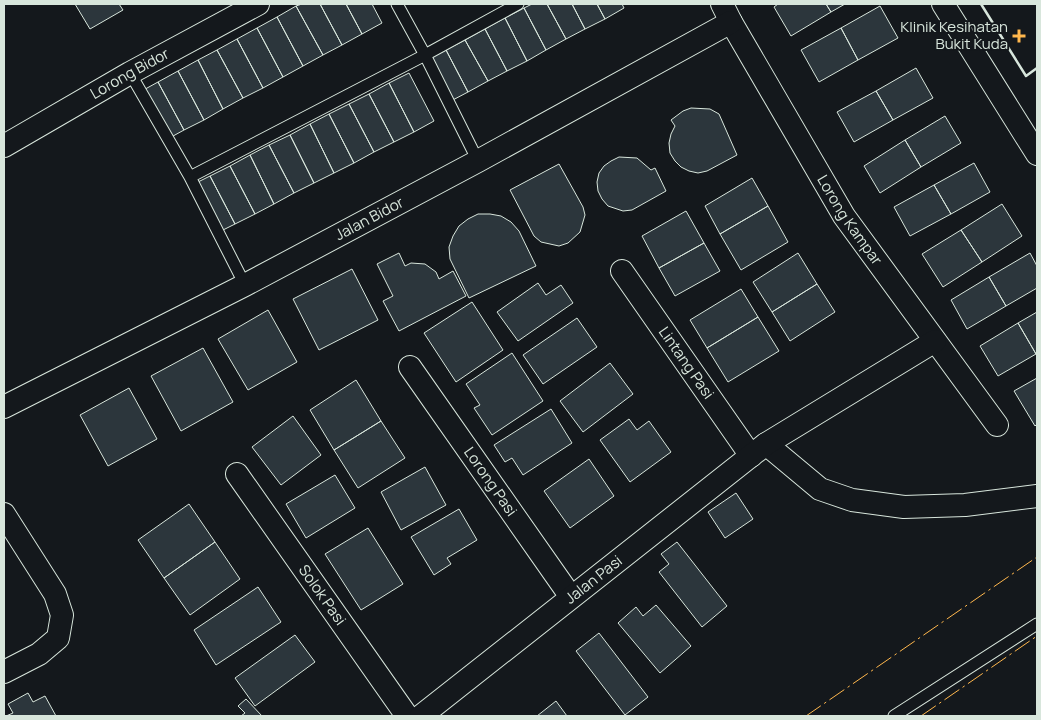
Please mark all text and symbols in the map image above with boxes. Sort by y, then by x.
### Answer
place label: Klinik Kesihatan Bukit Kuda [900,16,1008,54]
marker: Klinik Kesihatan Bukit Kuda [1012,29,1026,43]
street label: Lorong Bidor [86,43,173,104]
street label: Lorong Kampar [812,171,888,270]
street label: Jalan Bidor [331,191,408,245]
street label: Lintang Pasi [654,322,719,403]
street label: Lorong Pasi [459,443,522,520]
street label: Jalan Pasi [560,550,626,609]
street label: Solok Pasi [294,560,351,629]

